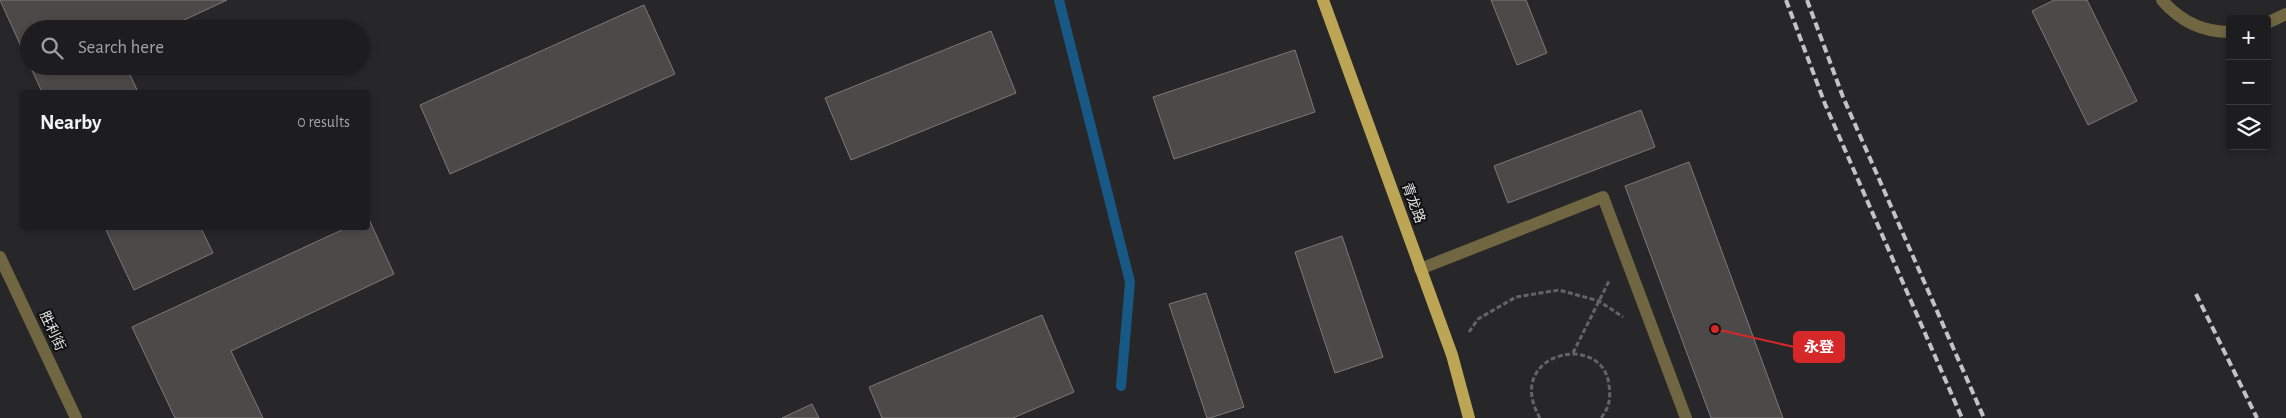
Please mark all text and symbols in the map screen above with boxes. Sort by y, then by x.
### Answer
map controls [2226,15,2271,150]
button: + [2226,15,2271,60]
search box [20,20,370,75]
icon: search [38,34,66,62]
text: Search here [78,38,164,57]
button: − [2226,60,2271,105]
button: layers [2226,105,2271,150]
text: Nearby [40,112,101,133]
text: 0 results [297,114,350,130]
street label: 青龙路 [1399,180,1429,225]
street label: 胜利街 [37,309,68,353]
callout: 永登 [1794,332,1844,362]
text: 永登 [1804,339,1834,355]

